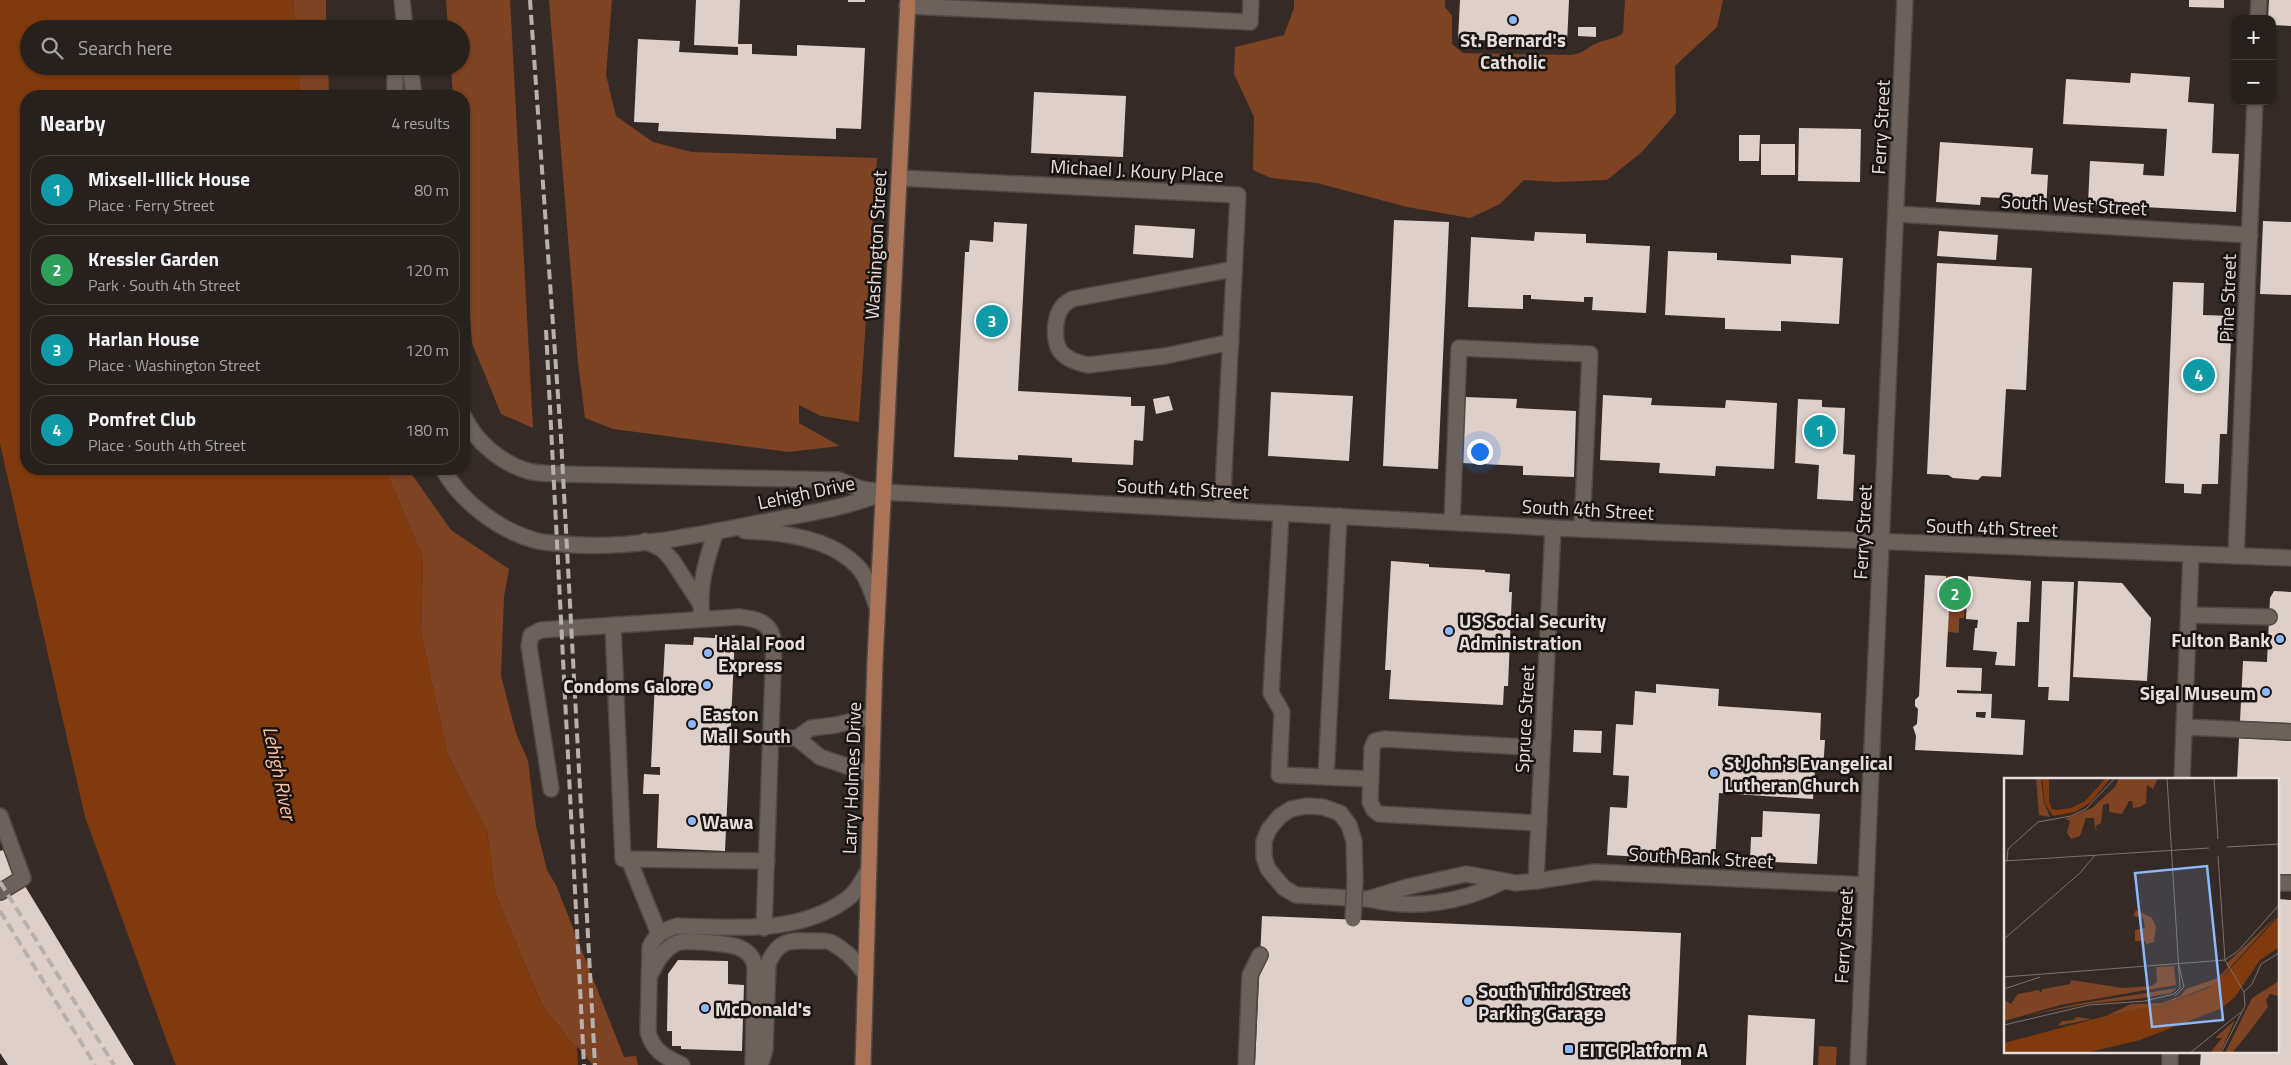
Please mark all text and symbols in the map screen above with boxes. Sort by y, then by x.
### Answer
marker: St. Bernard's Catholic [1507,14,1519,26]
map controls [2231,15,2276,105]
button: + [2231,15,2276,60]
search box [20,20,470,75]
place label: St. Bernard's Catholic [1460,25,1566,76]
text: Search here [78,33,172,62]
icon: search [38,34,66,62]
button: − [2231,60,2276,105]
street label: Ferry Street [1863,79,1897,175]
text: Nearby [40,107,105,139]
text: 4 results [391,111,450,135]
street label: Michael J. Koury Place [1050,151,1224,189]
text: Mixsell-Illick House [88,164,250,193]
street label: Washington Street [857,169,893,320]
text: 1 [53,178,61,202]
text: 80 m [414,178,449,202]
street label: South West Street [2000,186,2148,222]
text: Place · Ferry Street [88,193,214,217]
text: Kressler Garden [88,244,219,273]
street label: Pine Street [2211,253,2243,343]
text: 2 [53,258,61,282]
text: 120 m [405,258,449,282]
text: Park · South 4th Street [88,273,240,297]
pin: 3 [976,302,1008,340]
text: Harlan House [88,324,199,353]
text: 3 [53,338,61,362]
text: 120 m [405,338,449,362]
text: Place · Washington Street [88,353,260,377]
pin: 4 [2183,356,2215,394]
text: Pomfret Club [88,404,196,433]
pin: 1 [1804,412,1836,450]
text: 4 [53,418,61,442]
text: 180 m [405,418,449,442]
text: Place · South 4th Street [88,433,246,457]
your location [1467,439,1493,465]
street label: Lehigh Drive [755,468,857,516]
street label: South 4th Street [1116,470,1250,506]
street label: Ferry Street [1845,484,1879,580]
street label: South 4th Street [1521,491,1655,527]
street label: South 4th Street [1925,510,2059,544]
pin: 2 [1939,575,1971,613]
place label: US Social Security Administration [1459,606,1607,657]
marker: US Social Security Administration [1443,625,1455,637]
place label: Fulton Bank [2171,625,2270,654]
place label: Halal Food Express [718,628,805,679]
marker: Fulton Bank [2274,633,2286,645]
marker: Halal Food Express [702,647,714,659]
street label: Spruce Street [1507,664,1541,774]
place label: Condoms Galore [563,671,697,700]
place label: Sigal Museum [2140,678,2256,707]
marker: Condoms Galore [701,679,713,691]
marker: Sigal Museum [2260,686,2272,698]
place label: Easton Mall South [702,699,791,750]
street label: Larry Holmes Drive [834,701,868,855]
marker: Easton Mall South [686,718,698,730]
water label: Lehigh River [255,723,306,825]
place label: St John's Evangelical Lutheran Church [1724,748,1893,799]
marker: St John's Evangelical Lutheran Church [1708,767,1720,779]
inset map [2004,778,2278,1052]
place label: Wawa [702,807,754,836]
marker: Wawa [686,815,698,827]
street label: South Bank Street [1628,839,1775,875]
street label: Ferry Street [1826,888,1860,984]
place label: South Third Street Parking Garage [1478,976,1628,1027]
place label: McDonald's [715,994,811,1023]
marker: South Third Street Parking Garage [1462,995,1474,1007]
marker: McDonald's [699,1002,711,1014]
place label: EITC Platform A [1579,1035,1708,1064]
marker: EITC Platform A [1563,1043,1575,1055]

